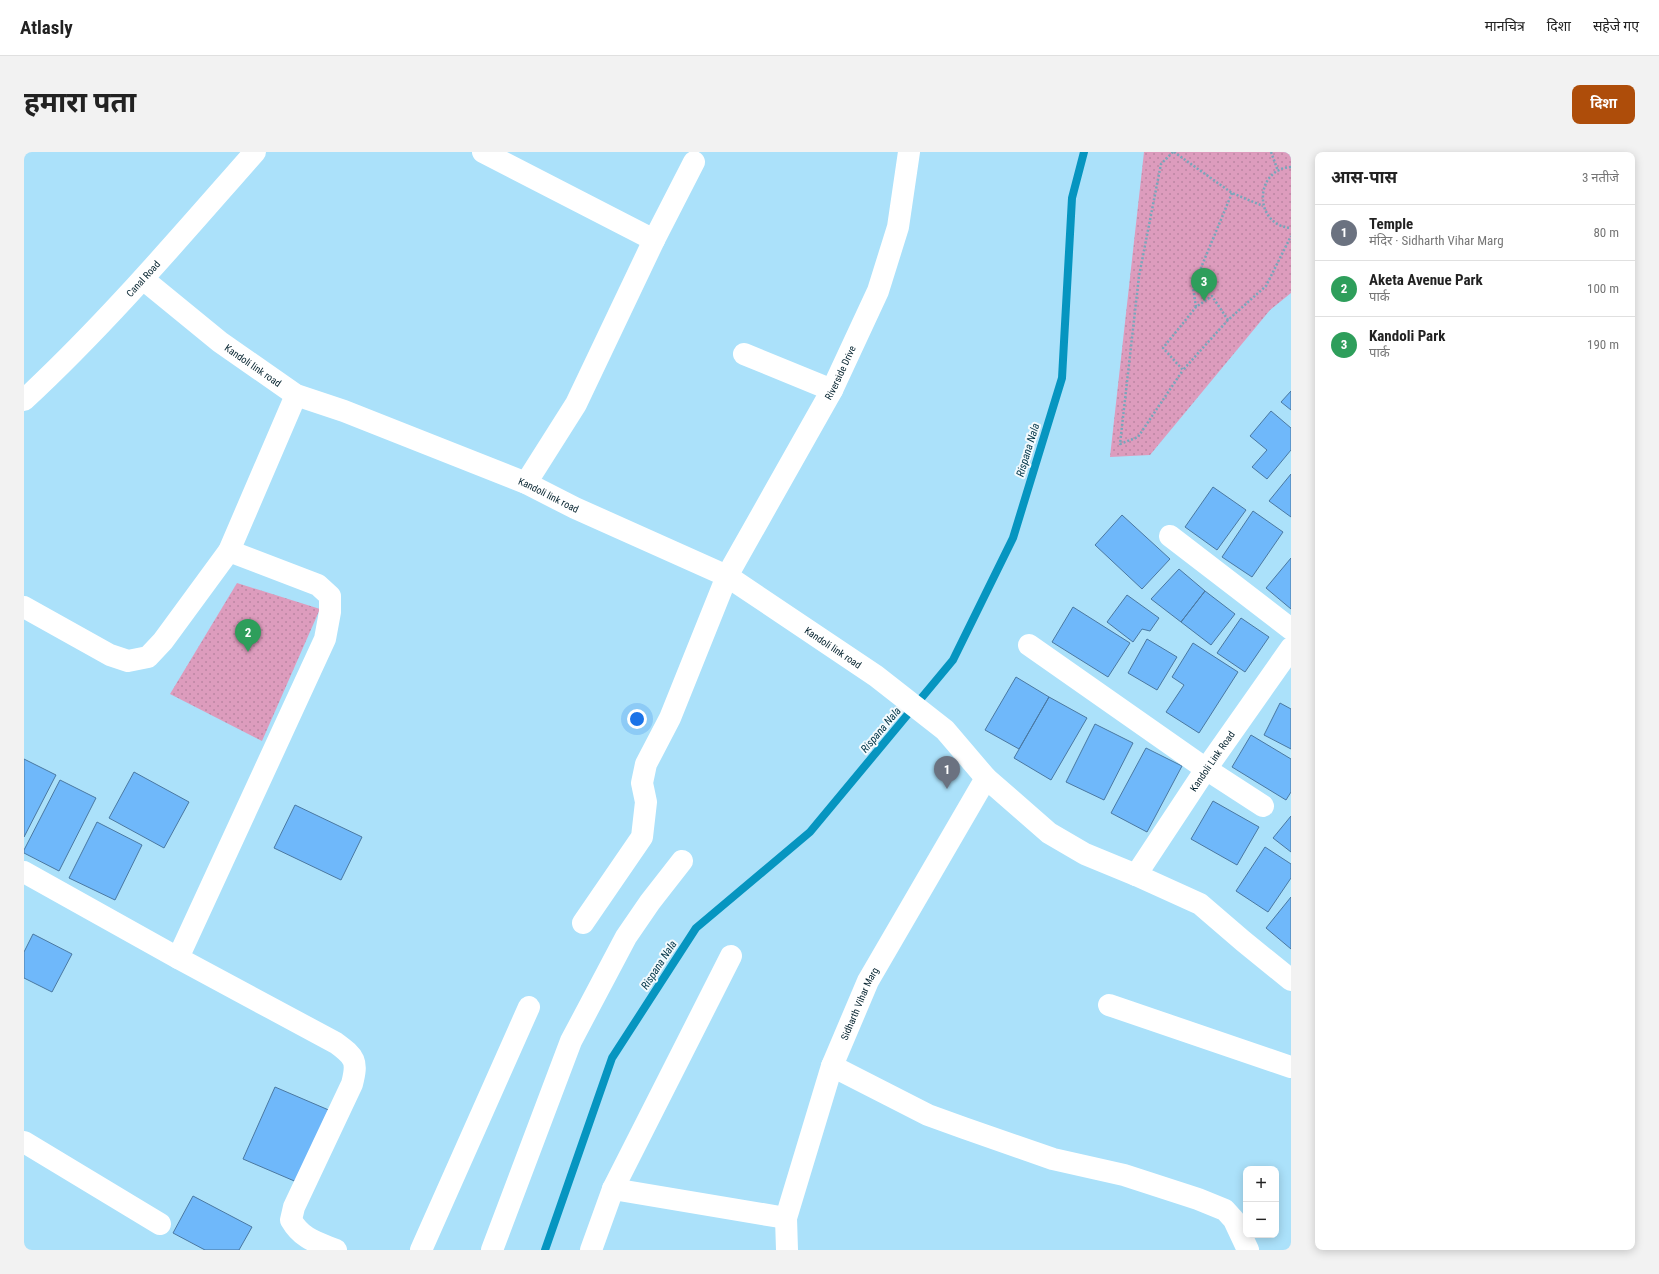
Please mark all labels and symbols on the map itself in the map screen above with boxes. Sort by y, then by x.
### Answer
street label: Canal Road [124,258,162,299]
pin: 3 [1191,268,1217,301]
street label: Kandoli link road [223,342,283,389]
street label: Riverside Drive [822,344,857,401]
water label: Rispana Nala [1014,422,1042,478]
street label: Kandoli link road [517,475,580,514]
pin: 2 [235,619,261,652]
street label: Kandoli link road [803,624,864,670]
water label: Rispana Nala [858,705,904,755]
your location [627,709,647,729]
street label: Kandoli Link Road [1187,729,1237,793]
pin: 1 [934,756,960,789]
water label: Rispana Nala [638,938,680,992]
street label: Sidharth Vihar Marg [838,965,880,1042]

